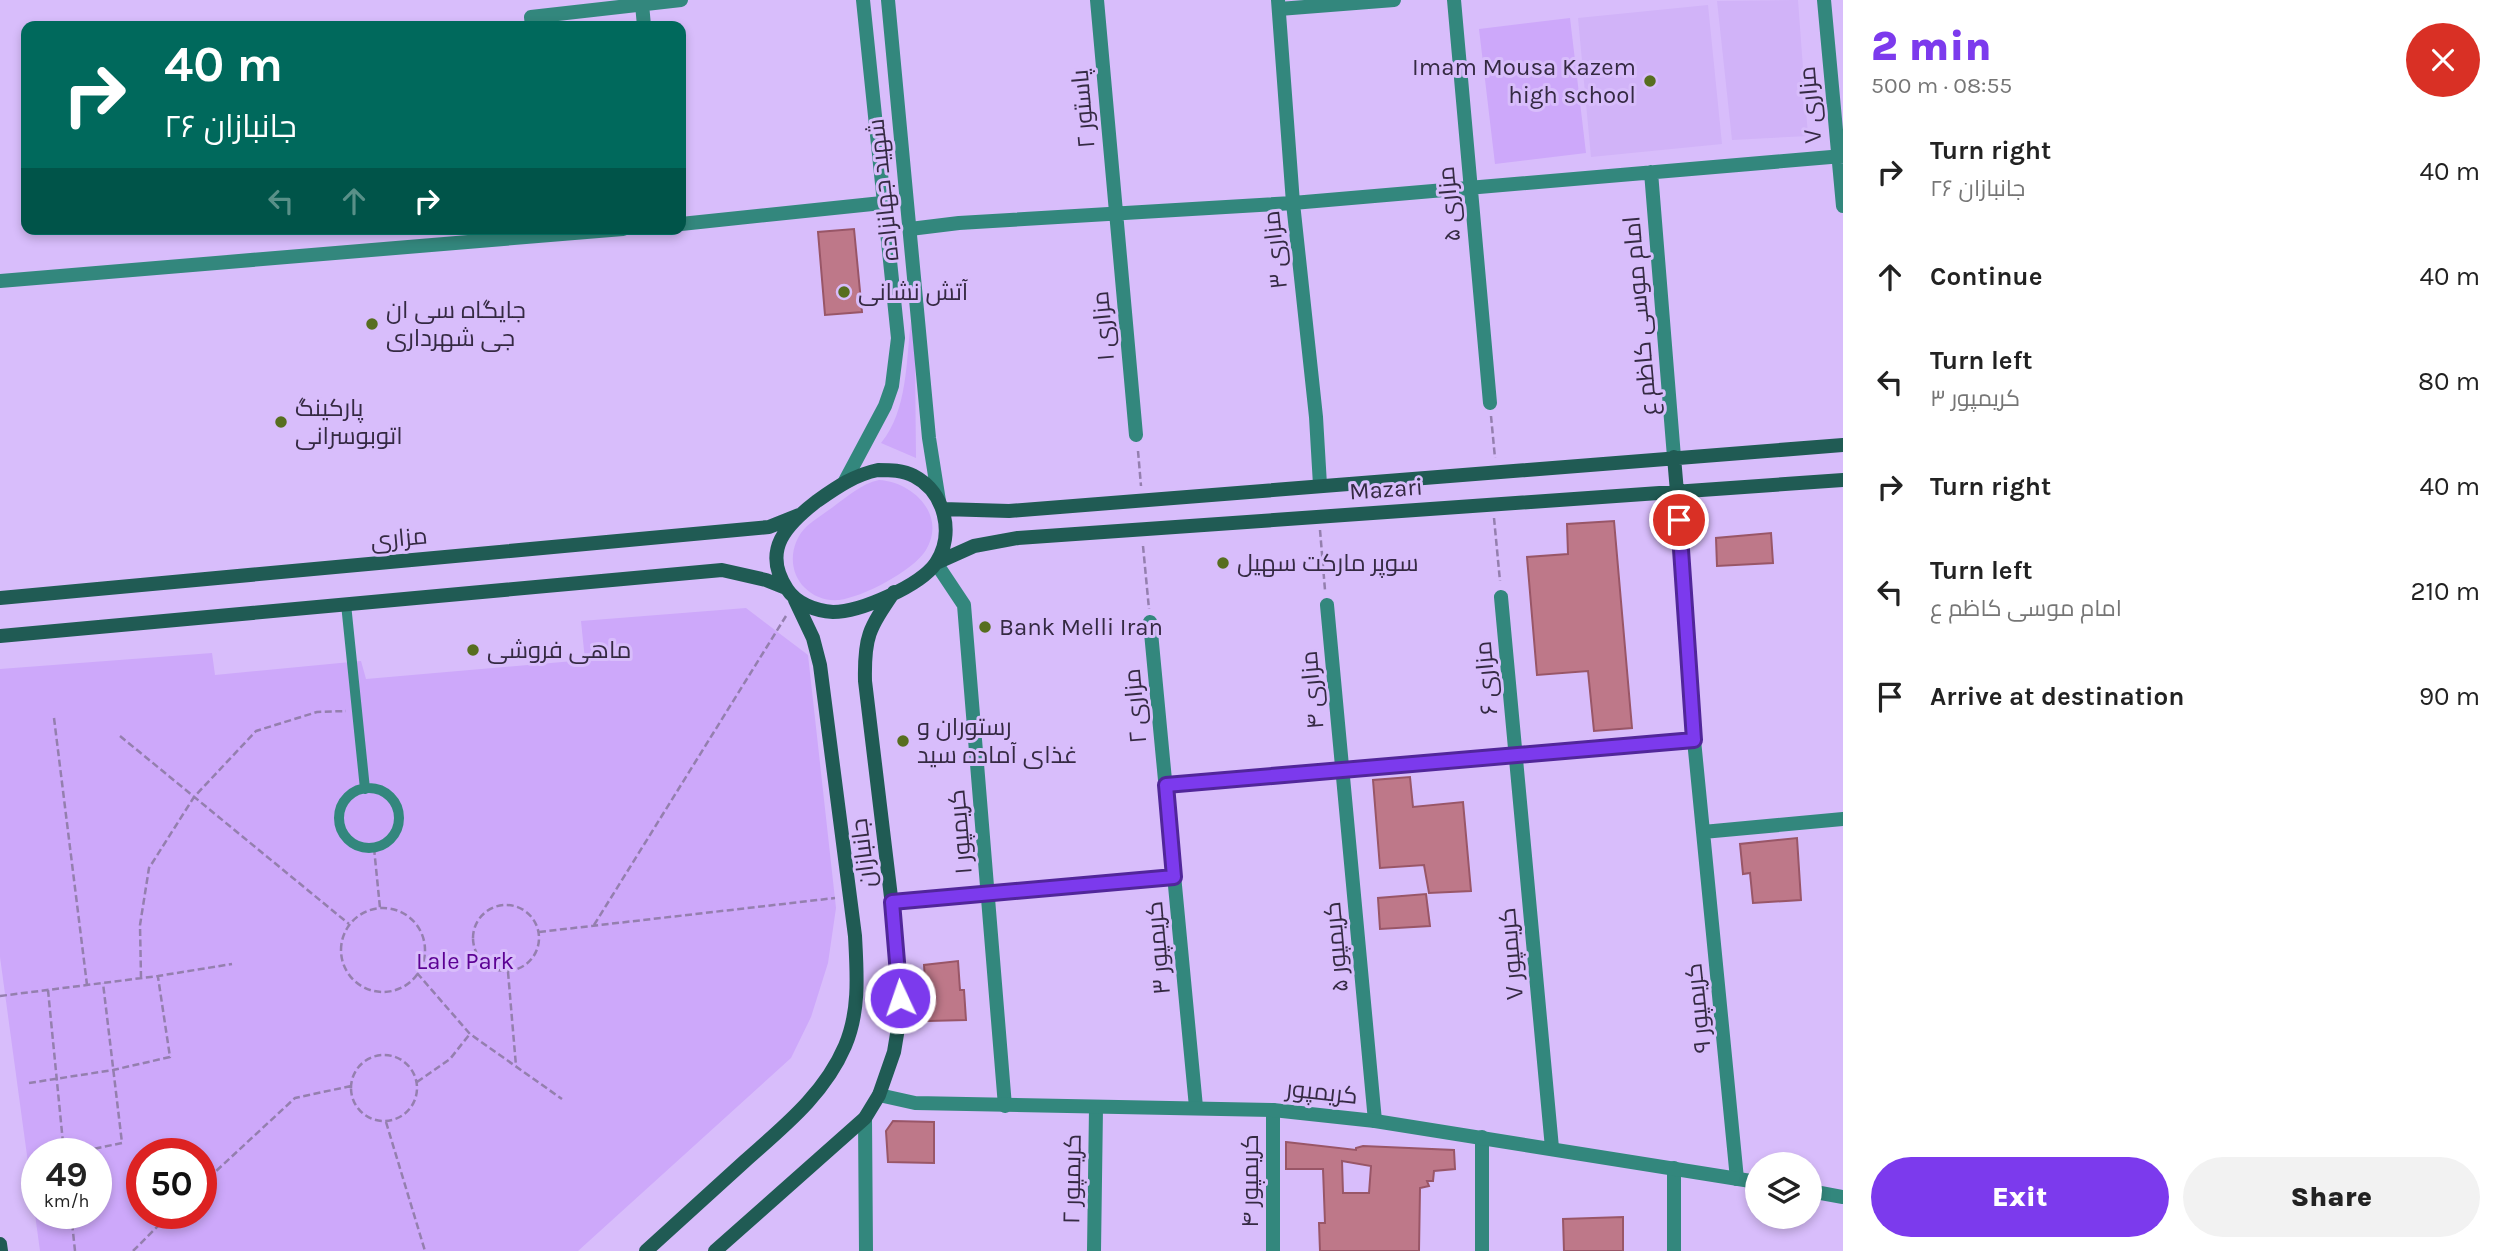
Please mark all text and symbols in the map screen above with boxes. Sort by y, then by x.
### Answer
text: 2 min [1871,21,1991,71]
button: close [2406,23,2480,97]
text: 40 m [164,36,283,93]
icon: right [49,49,140,140]
place label: Imam Mousa Kazem high school [1412,53,1636,109]
street label: مزاری ۷ [1793,65,1827,145]
street label: پاستور ۲ [1066,68,1102,150]
text: 500 m · 08:55 [1871,72,2012,99]
marker: Imam Mousa Kazem high school [1642,73,1658,89]
text: جانبازان ۲۶ [164,108,297,145]
street label: شهید جهانزاده [862,117,904,263]
text: Turn right [1930,135,2051,166]
icon: right [1871,153,1909,191]
text: 40 m [2420,156,2480,187]
street label: مزاری ۵ [1432,165,1466,243]
text: جانبازان ۲۶ [1930,175,2025,202]
icon: left [262,182,300,220]
icon: ahead [335,182,373,220]
icon: right [408,182,446,220]
street label: مزاری ۳ [1257,209,1293,291]
street label: امام موسی کاظم ع [1617,215,1665,417]
icon: ahead [1871,258,1909,296]
text: Continue [1930,261,2042,292]
text: 40 m [2420,261,2480,292]
place label: آتش نشانی [858,278,969,306]
marker: آتش نشانی [836,284,852,300]
street label: مزاری ۱ [1086,290,1120,362]
place label: جایگاه سی ان جی شهرداری [386,296,526,352]
marker: جایگاه سی ان جی شهرداری [364,316,380,332]
text: Turn left [1930,345,2032,376]
icon: left [1871,363,1909,401]
text: 80 m [2418,366,2480,397]
text: کریمپور ۳ [1930,385,2020,412]
place label: پارکینگ اتوبوسرانی [295,394,403,450]
marker: پارکینگ اتوبوسرانی [273,414,289,430]
icon: right [1871,468,1909,506]
text: Turn right [1930,471,2051,502]
text: 40 m [2420,471,2480,502]
street label: Mazari [1348,472,1424,506]
pin [1649,490,1709,550]
icon: arrive [1660,501,1698,539]
street label: مزاری [369,522,429,554]
place label: سوپر مارکت سهیل [1237,549,1419,579]
marker: سوپر مارکت سهیل [1215,555,1231,571]
text: Turn left [1930,555,2032,586]
icon: left [1871,573,1909,611]
text: 210 m [2410,576,2480,607]
text: امام موسی کاظم ع [1930,595,2122,622]
place label: Bank Melli Iran [999,613,1163,641]
marker: Bank Melli Iran [977,619,993,635]
place label: ماهی فروشی [487,636,631,664]
street label: مزاری ۶ [1469,640,1503,716]
marker: ماهی فروشی [465,642,481,658]
street label: مزاری ۴ [1295,650,1329,730]
street label: مزاری ۲ [1118,667,1152,745]
icon: arrive [1871,678,1909,716]
text: Arrive at destination [1930,681,2184,712]
text: 90 m [2419,681,2480,712]
place label: رستوران و غذای آماده سید [917,713,1078,769]
marker: رستوران و غذای آماده سید [895,733,911,749]
street label: کریمپور ۱ [942,788,979,876]
street label: جانبازان [845,817,881,889]
street label: کریمپور ۳ [1140,900,1177,996]
street label: کریمپور ۵ [1318,900,1355,993]
street label: کریمپور ۷ [1493,907,1530,1001]
park label: Lale Park [416,947,514,975]
position arrow [863,961,937,1035]
street label: کریمپور ۹ [1679,962,1718,1054]
street label: کریمپور [1283,1074,1359,1111]
street label: کریمپور ۲ [1057,1134,1088,1224]
street label: کریمپور ۴ [1236,1134,1265,1228]
speed limit sign: 50 [126,1138,217,1229]
map controls [1745,1152,1822,1229]
button: layers [1745,1152,1822,1229]
text: 49 [45,1154,88,1195]
button: Exit [1871,1157,2169,1237]
button: Share [2183,1157,2480,1237]
text: km/h [44,1190,89,1212]

